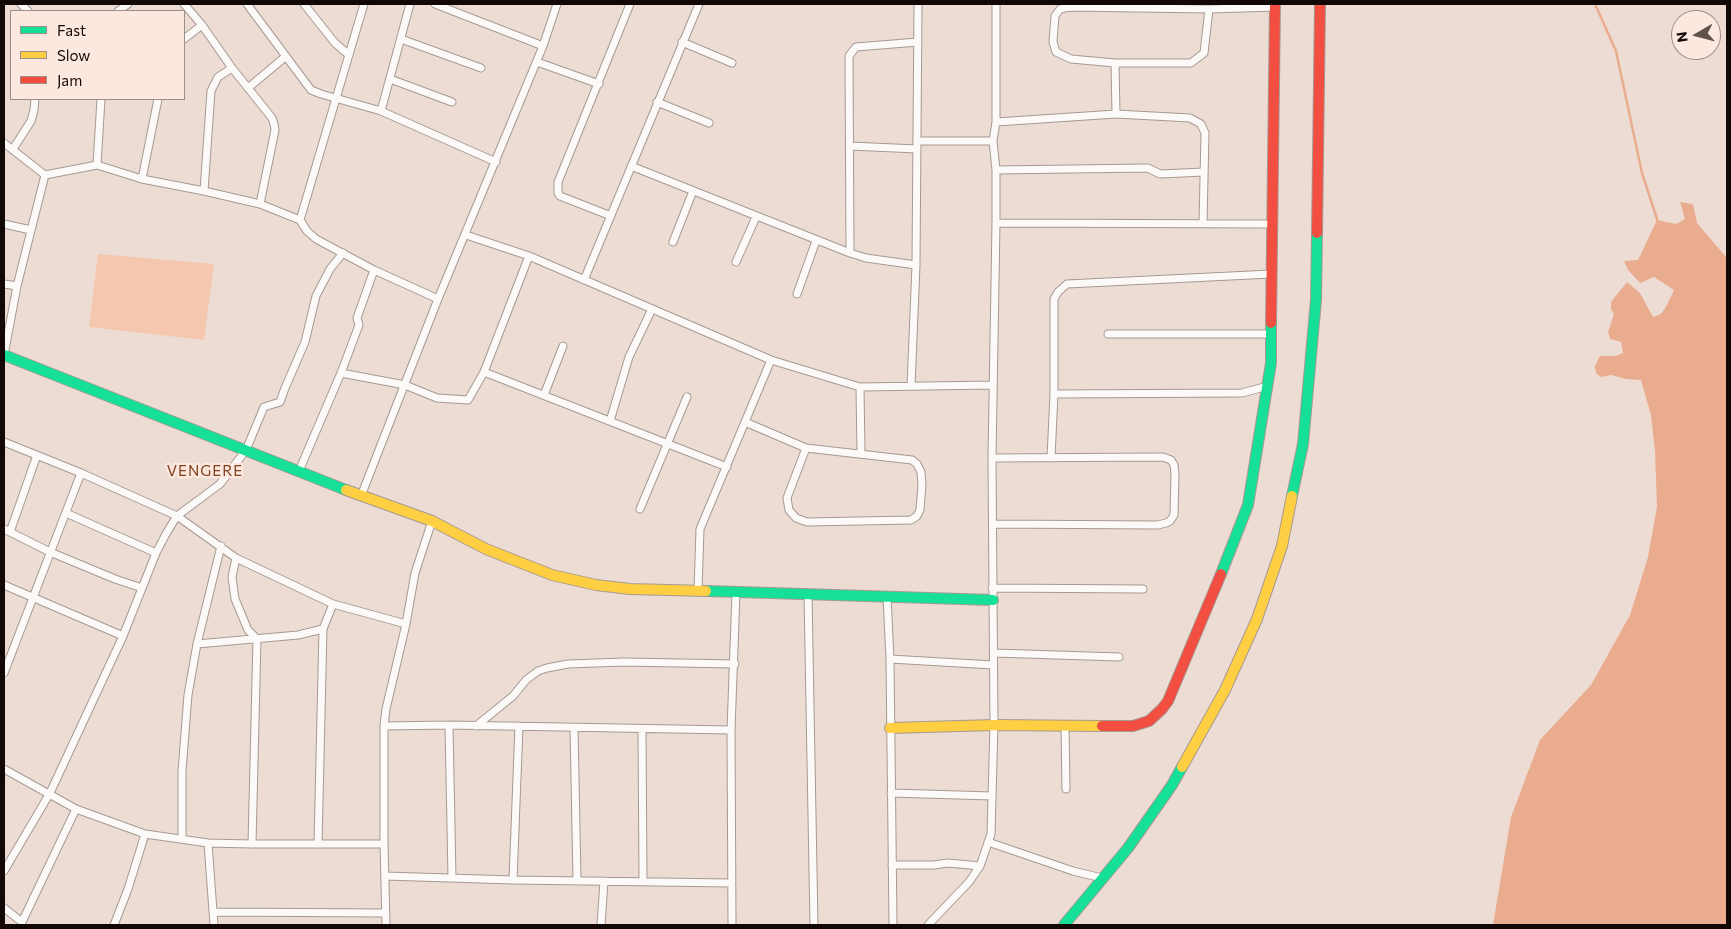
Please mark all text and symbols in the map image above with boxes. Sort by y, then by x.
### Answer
legend [10,10,185,100]
north arrow [1671,10,1721,60]
text: Fast [57,21,86,39]
text: N [1672,31,1691,43]
text: Slow [57,46,90,64]
text: Jam [57,71,82,89]
district label: VENGERE [166,462,244,480]

